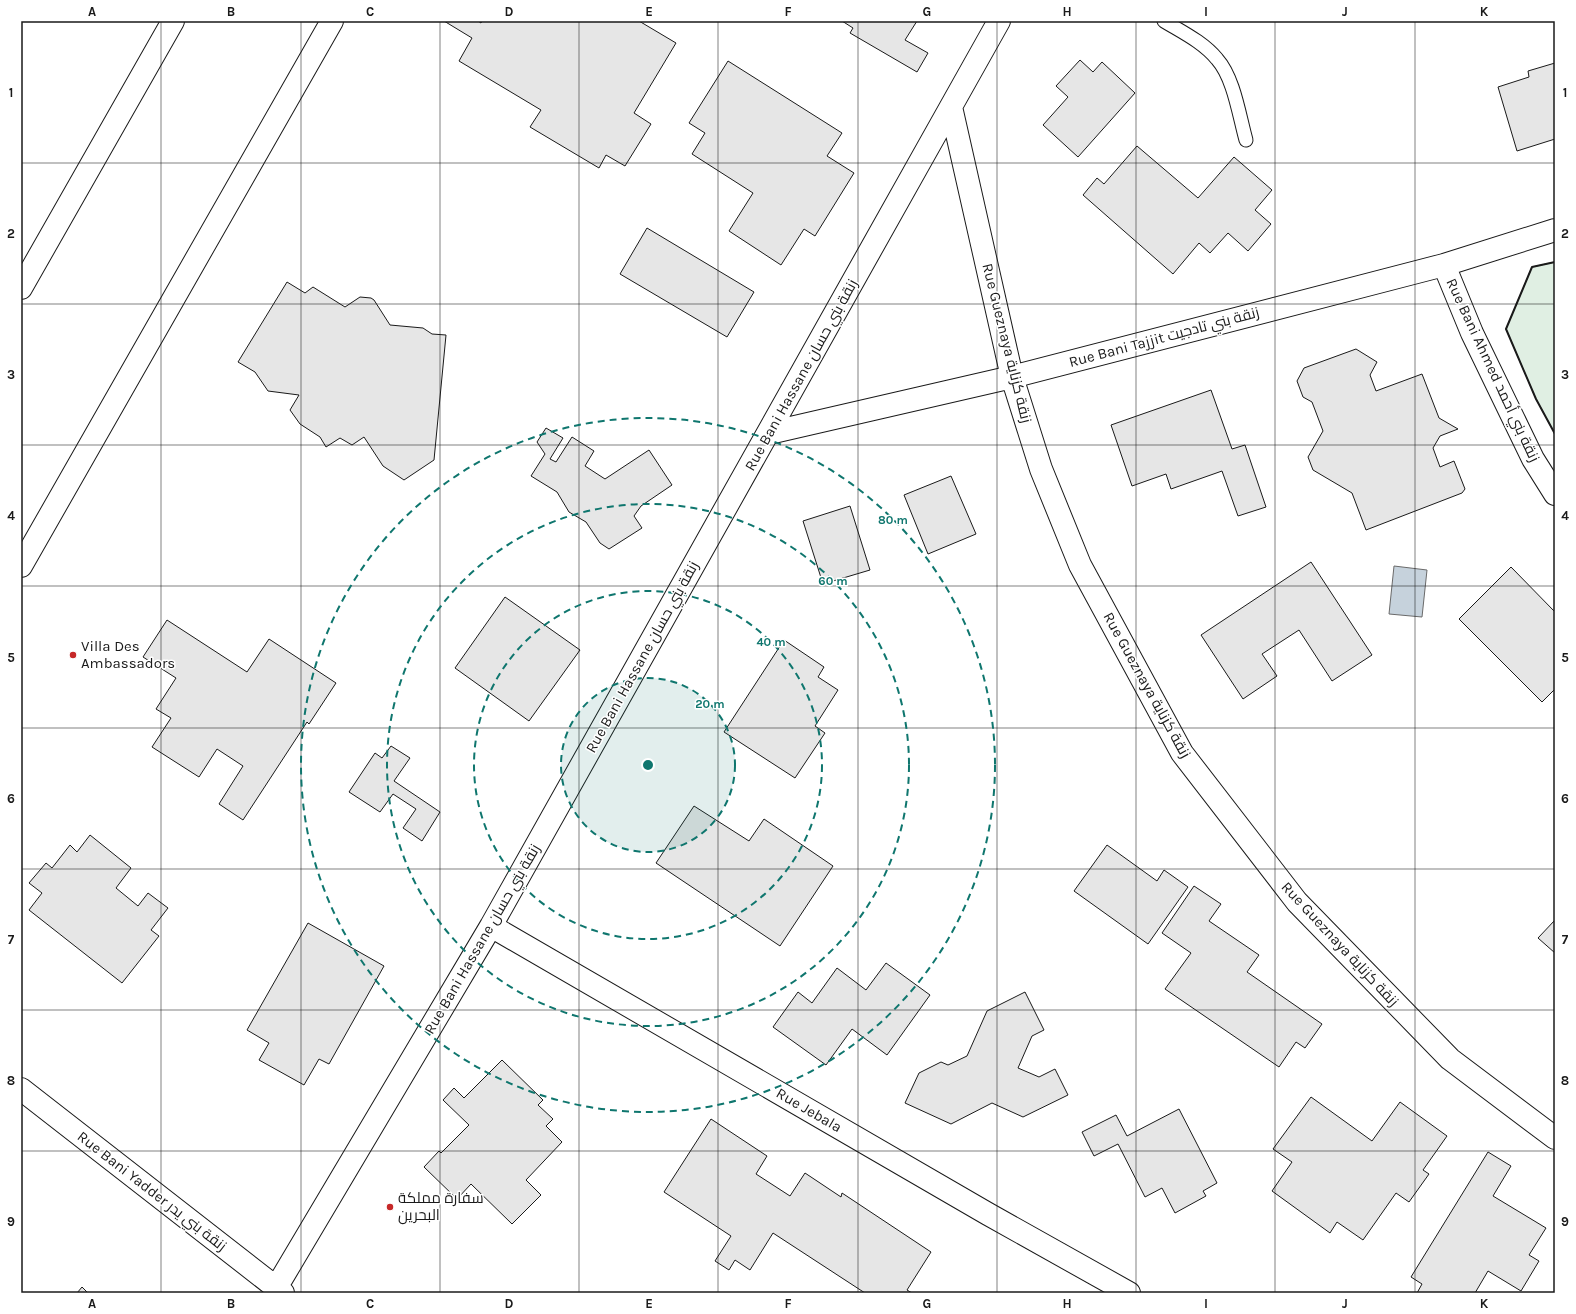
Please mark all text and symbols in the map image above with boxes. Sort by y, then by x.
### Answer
text: A [88,4,96,19]
text: B [227,4,235,19]
text: C [366,4,374,19]
text: D [505,4,514,19]
text: E [645,4,653,19]
text: F [784,4,792,19]
text: G [923,4,931,19]
text: H [1062,4,1072,19]
text: I [1204,4,1208,19]
text: J [1342,4,1348,19]
text: K [1480,4,1489,19]
text: 1 [9,85,13,100]
text: 1 [1563,85,1567,100]
text: 2 [7,226,15,241]
text: 2 [1561,226,1569,241]
street label: Rue Gueznaya زنقة كزناية [978,261,1036,425]
street label: Rue Bani Ahmed زنقة بني أحمد [1440,275,1544,466]
street label: Rue Bani Hassane زنقة بني حسان [741,276,864,475]
street label: Rue Bani Tajjit زنقة بني تادجيت [1067,303,1262,374]
text: 3 [7,367,15,382]
text: 3 [1561,367,1569,382]
text: 4 [7,508,15,523]
text: 4 [1561,508,1569,523]
text: 80 m [878,513,908,527]
street label: Rue Bani Hassane زنقة بني حسان [582,558,705,757]
text: 60 m [818,574,848,588]
street label: Rue Gueznaya زنقة كزناية [1099,609,1195,761]
text: 40 m [756,635,786,649]
place label: Villa Des Ambassadors [81,637,175,672]
text: 5 [7,650,15,665]
marker: Villa Des Ambassadors [68,650,78,660]
text: 5 [1561,650,1569,665]
text: 20 m [695,697,725,711]
centre of rings [641,758,655,772]
text: 6 [7,791,15,806]
text: 6 [1561,791,1569,806]
street label: Rue Bani Hassane زنقة بني حسان [420,841,547,1039]
street label: Rue Gueznaya زنقة كزناية [1278,878,1402,1010]
text: 7 [8,932,15,947]
text: 7 [1562,932,1569,947]
text: 8 [7,1073,15,1088]
text: 8 [1561,1073,1569,1088]
street label: Rue Jebala [773,1084,845,1136]
street label: Rue Bani Yadder زنقة بني يدر [72,1127,230,1257]
place label: سفارة مملكة البحرين [398,1189,484,1225]
marker: سفارة مملكة البحرين [385,1202,395,1212]
text: 9 [7,1214,15,1229]
text: 9 [1561,1214,1569,1229]
text: A [88,1296,96,1311]
text: B [227,1296,235,1311]
text: C [366,1296,374,1311]
text: D [505,1296,514,1311]
text: E [645,1296,653,1311]
text: F [784,1296,792,1311]
text: G [923,1296,931,1311]
text: H [1062,1296,1072,1311]
text: I [1204,1296,1208,1311]
text: J [1342,1296,1348,1311]
text: K [1480,1296,1489,1311]

